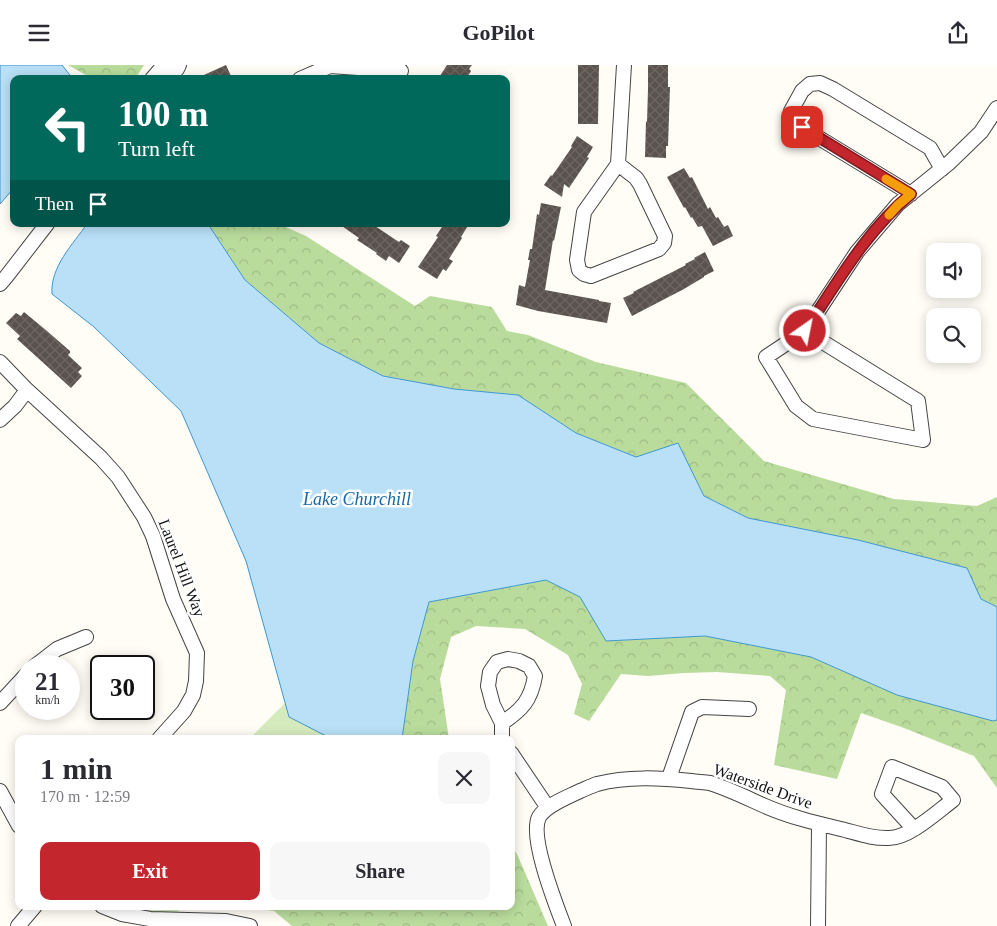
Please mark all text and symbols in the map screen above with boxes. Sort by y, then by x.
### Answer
icon: menu [25,19,53,47]
icon: share [944,19,972,47]
text: GoPilot [462,20,535,45]
icon: left [35,95,100,160]
text: 100 m [118,95,208,134]
pin [781,106,823,148]
icon: arrive [788,113,816,141]
text: Turn left [118,136,195,161]
icon: arrive [84,190,112,218]
text: Then [35,193,74,214]
map controls [926,243,981,363]
button: sound [926,243,981,298]
position arrow [778,304,830,356]
button: search [926,308,981,363]
water label: Lake Churchill [302,489,411,509]
street label: Laurel Hill Way [155,517,208,620]
speed limit sign: 30 [90,655,155,720]
text: 21 [35,668,60,695]
text: km/h [35,693,60,707]
text: 1 min [40,752,113,785]
button: close [438,752,490,804]
street label: Waterside Drive [711,760,815,812]
text: 170 m · 12:59 [40,788,130,805]
button: Exit [40,842,260,900]
button: Share [270,842,490,900]

